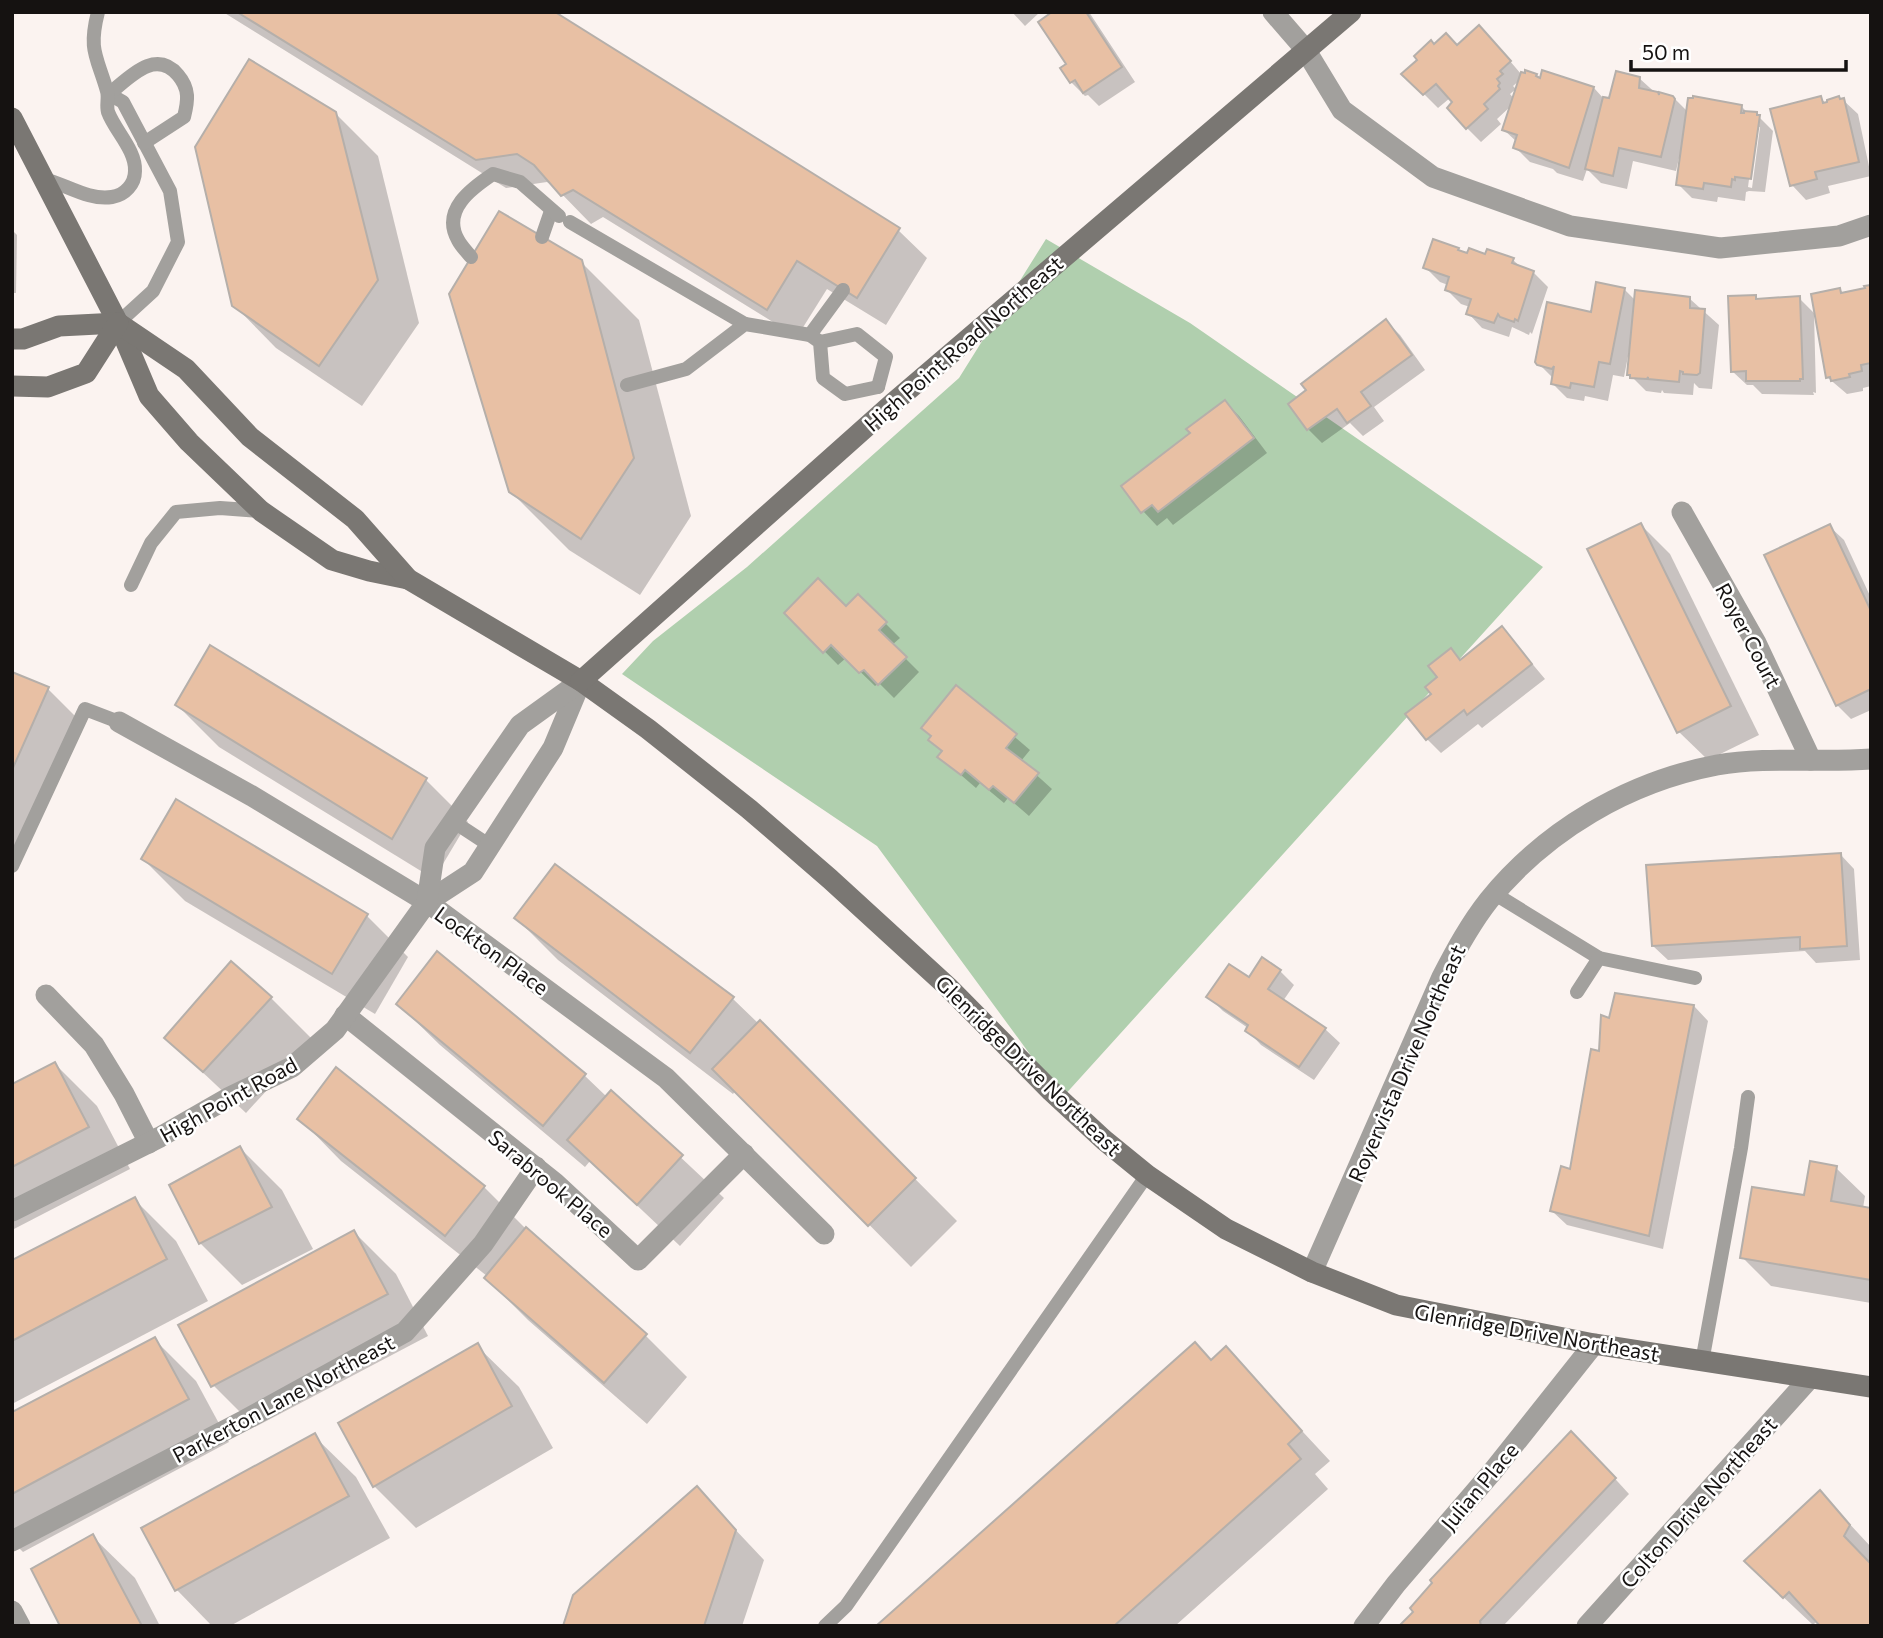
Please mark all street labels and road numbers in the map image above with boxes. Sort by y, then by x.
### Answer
street label: High Point Road Northeast [859,250,1067,436]
street label: Royer Court [1711,578,1787,692]
street label: Lockton Place [430,900,554,1000]
street label: Royervista Drive Northeast [1342,940,1470,1186]
street label: Glenridge Drive Northeast [931,970,1127,1160]
street label: High Point Road [155,1051,301,1147]
street label: Sarabrook Place [484,1124,618,1242]
street label: Glenridge Drive Northeast [1413,1298,1661,1366]
street label: Parkerton Lane Northeast [168,1329,398,1467]
street label: Colton Drive Northeast [1615,1411,1781,1593]
street label: Julian Place [1435,1437,1523,1535]

